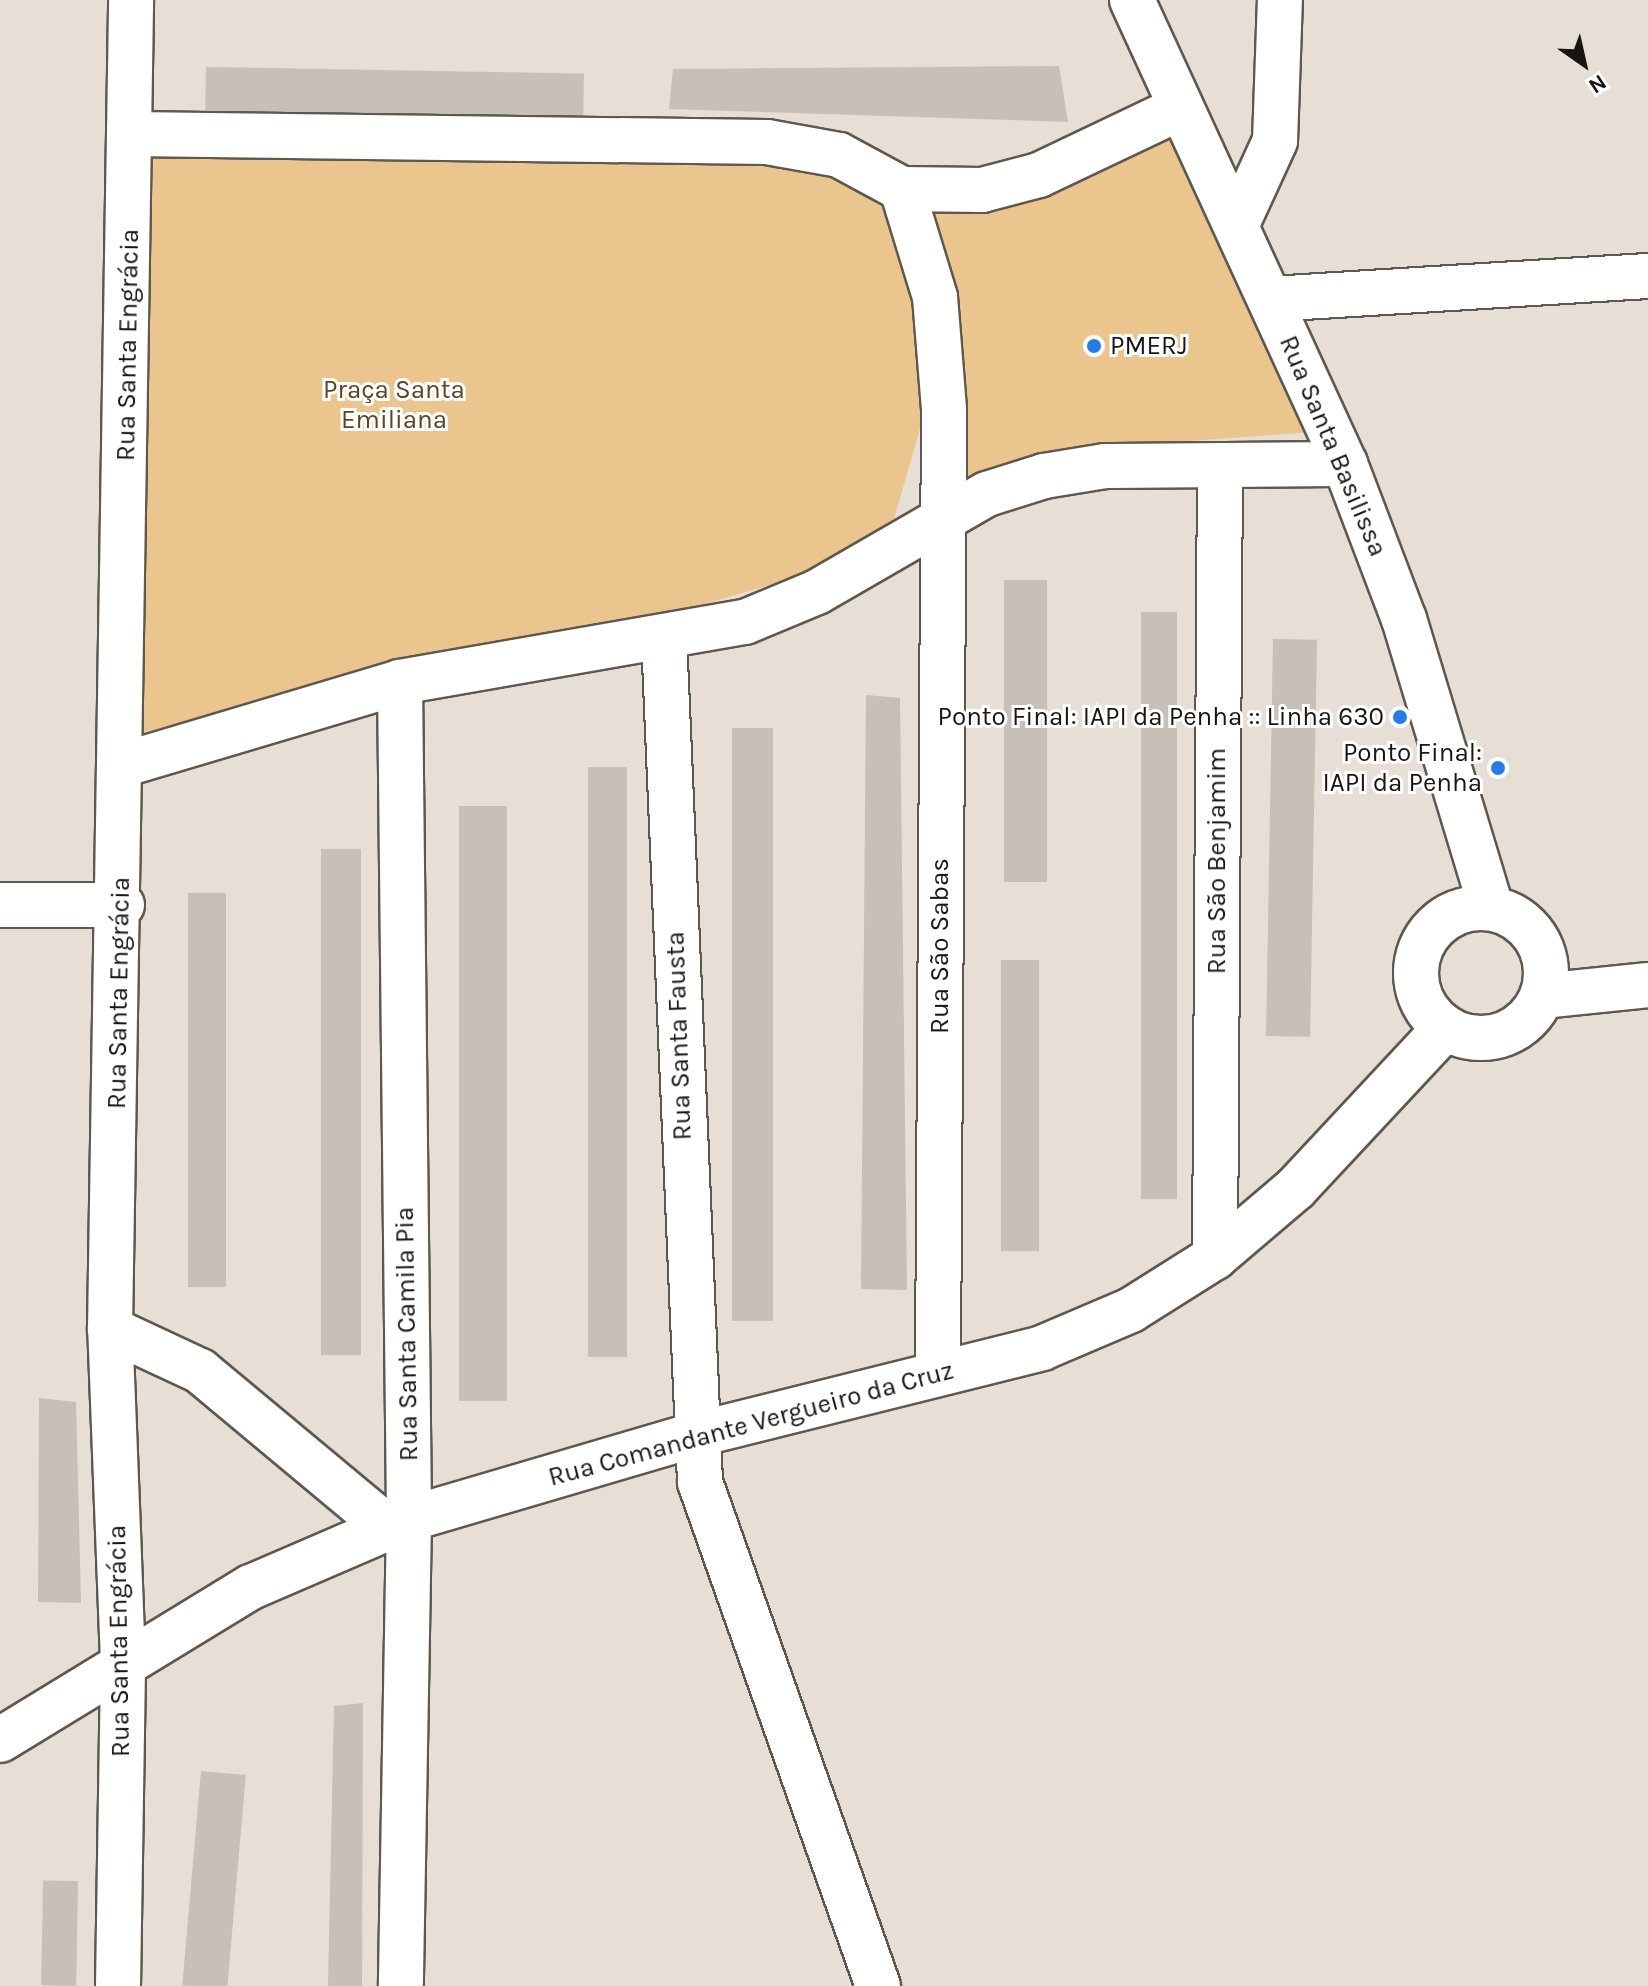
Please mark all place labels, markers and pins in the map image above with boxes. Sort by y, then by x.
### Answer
place label: PMERJ [1110,330,1187,362]
marker: PMERJ [1085,337,1103,355]
place label: Ponto Final: IAPI da Penha :: Linha 630 [938,701,1384,733]
marker: Ponto Final: IAPI da Penha :: Linha 630 [1391,708,1409,726]
place label: Ponto Final: IAPI da Penha [1323,737,1482,798]
marker: Ponto Final: IAPI da Penha [1489,759,1507,777]

